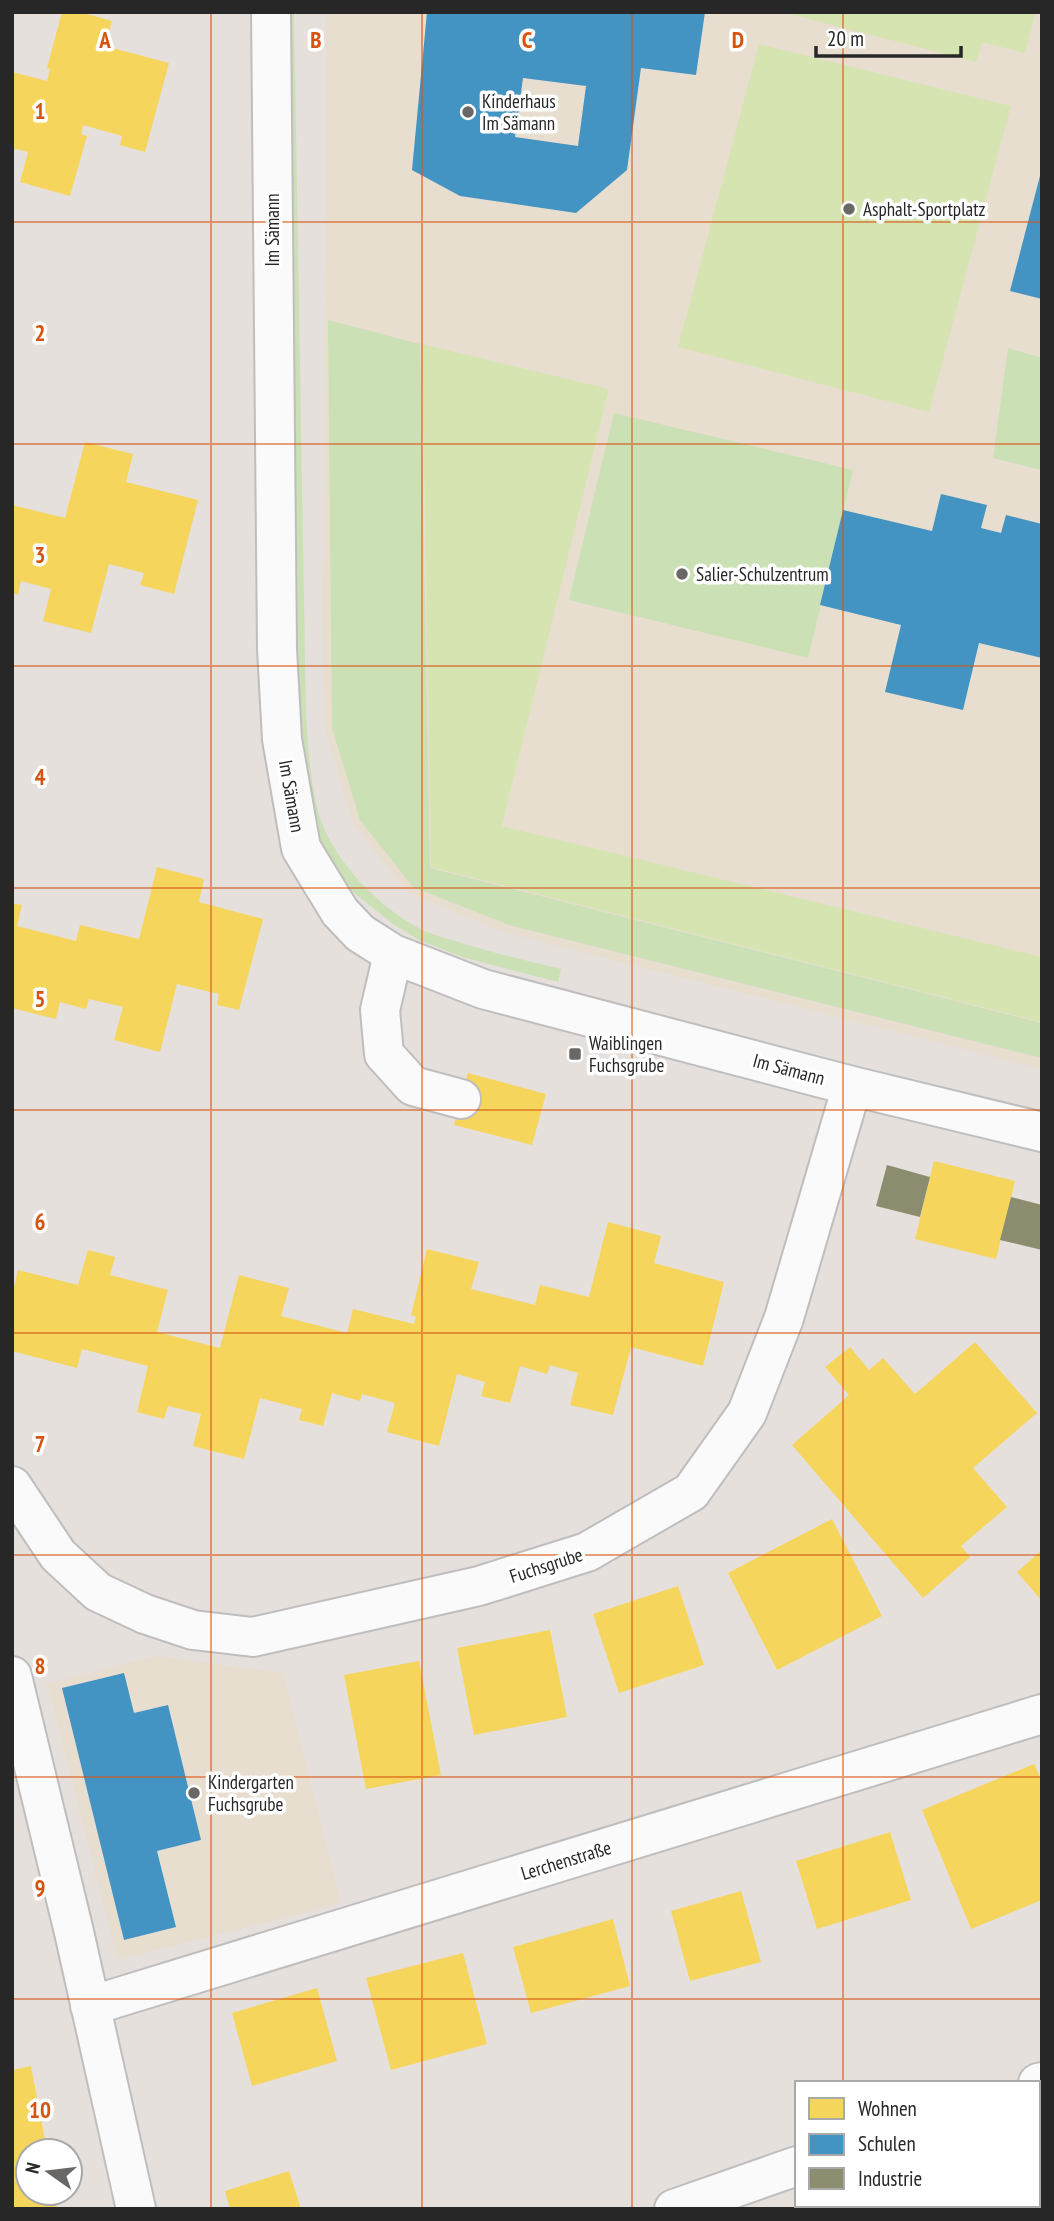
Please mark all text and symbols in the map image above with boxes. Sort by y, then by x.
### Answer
scale bar [816,14,961,58]
text: A [98,25,111,54]
text: B [310,25,322,54]
text: C [522,25,533,54]
text: D [732,25,744,54]
text: 20 m [827,25,864,52]
place label: Kinderhaus Im Sämann [482,89,556,135]
text: 1 [35,96,46,125]
marker: Kinderhaus Im Sämann [460,104,476,120]
street label: Im Sämann [260,193,284,267]
place label: Asphalt-Sportplatz [863,197,985,221]
marker: Asphalt-Sportplatz [841,201,857,217]
text: 2 [35,318,46,347]
text: 3 [35,540,46,569]
place label: Salier-Schulzentrum [696,562,829,586]
marker: Salier-Schulzentrum [674,566,690,582]
street label: Im Sämann [274,758,310,834]
text: 4 [35,762,46,791]
text: 5 [35,984,46,1013]
place label: Waiblingen Fuchsgrube [589,1031,665,1077]
marker: Waiblingen Fuchsgrube [567,1046,583,1062]
street label: Im Sämann [751,1048,827,1090]
text: 6 [35,1207,46,1236]
text: 7 [35,1429,46,1458]
street label: Fuchsgrube [506,1542,586,1588]
text: 8 [35,1651,46,1680]
place label: Kindergarten Fuchsgrube [208,1770,294,1816]
marker: Kindergarten Fuchsgrube [186,1785,202,1801]
street label: Lerchenstraße [518,1835,614,1885]
text: 9 [35,1873,46,1902]
legend [795,2081,1040,2207]
text: 10 [29,2095,51,2124]
text: Wohnen [858,2095,917,2122]
text: Schulen [858,2130,916,2157]
north arrow [14,2137,84,2207]
text: N [20,2160,45,2176]
text: Industrie [858,2165,922,2192]

